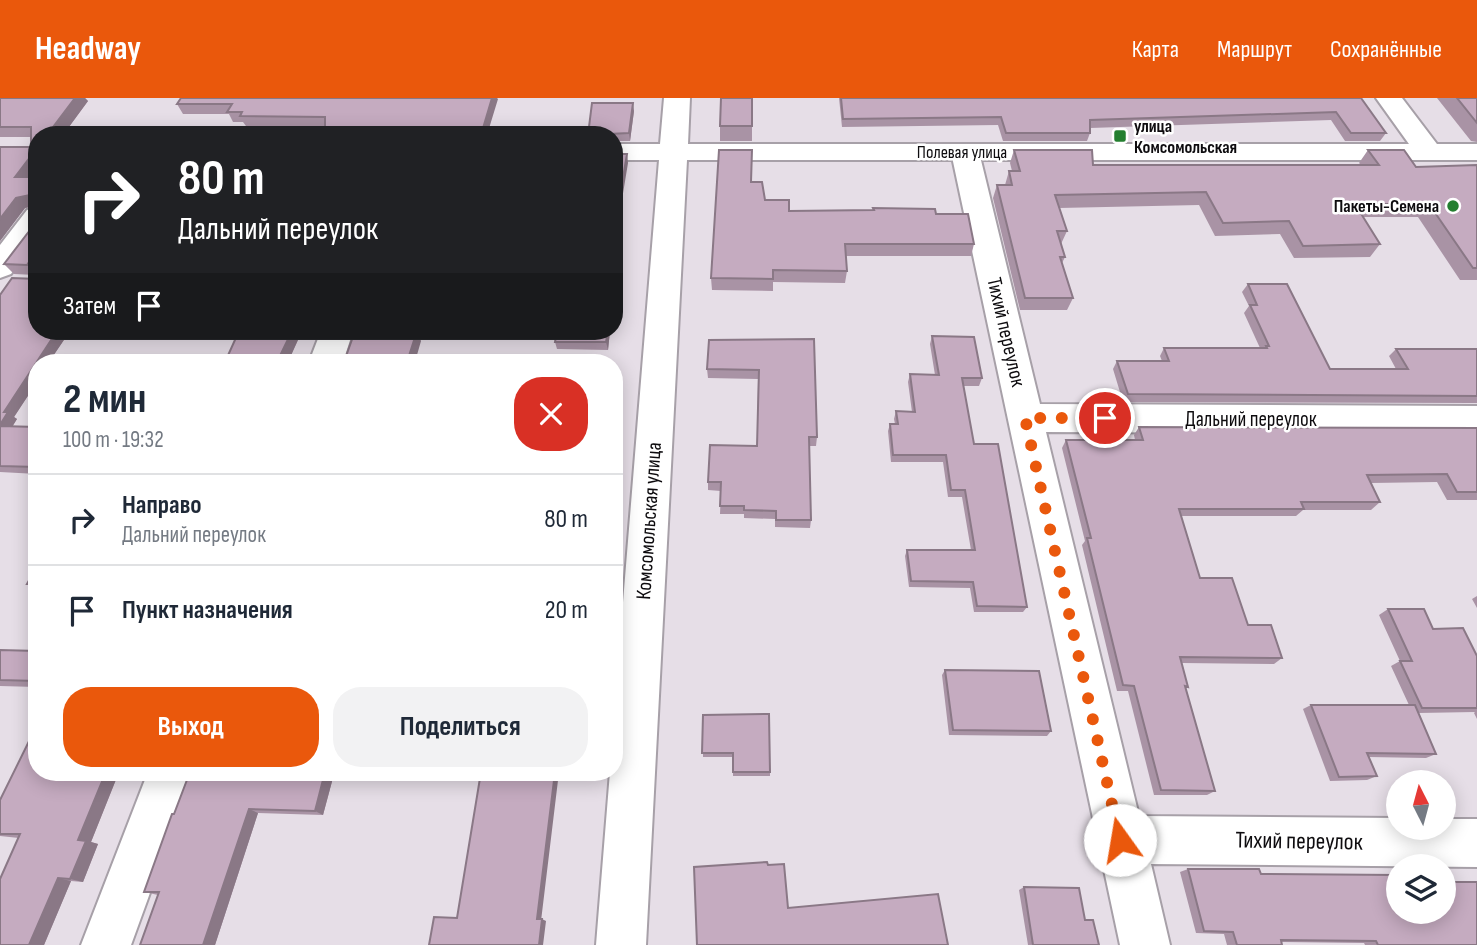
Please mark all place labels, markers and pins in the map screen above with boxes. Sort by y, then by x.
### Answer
place label: улица Комсомольская [1134,116,1237,158]
marker: улица Комсомольская [1112,128,1128,144]
place label: Пакеты-Семена [1334,196,1439,217]
marker: Пакеты-Семена [1445,198,1461,214]
pin [1075,388,1135,448]

